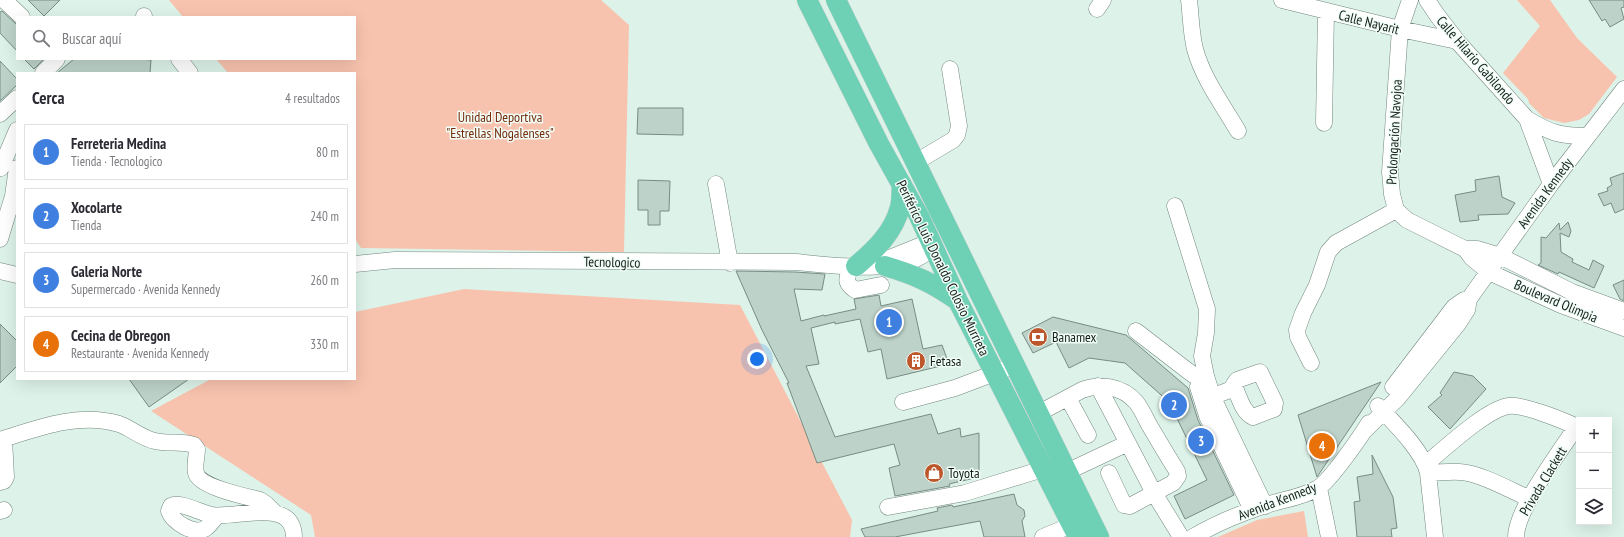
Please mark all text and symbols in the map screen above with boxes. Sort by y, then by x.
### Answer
street label: Calle Nayarit [1337,6,1401,38]
street label: Calle Hilario Gabilondo [1433,12,1519,108]
search box [16,16,356,60]
icon: search [30,27,52,49]
text: Buscar aquí [62,29,122,48]
street label: Prolongación Navojoa [1382,79,1406,185]
text: Cerca [32,87,65,109]
text: 4 resultados [285,90,340,107]
park label: Unidad Deportiva "Estrellas Nogalenses" [446,108,554,142]
text: Ferreteria Medina [71,134,166,153]
text: 1 [43,144,49,161]
text: 80 m [316,144,339,161]
text: Tienda · Tecnologico [71,153,162,170]
street label: Avenida Kennedy [1513,154,1577,232]
street label: Periférico Luis Donaldo Colosio Murrieta [893,177,993,359]
text: Xocolarte [71,198,122,217]
text: 2 [43,208,49,225]
text: 240 m [310,208,339,225]
text: Tienda [71,217,102,234]
street label: Tecnologico [583,253,641,271]
text: Galeria Norte [71,262,142,281]
text: 3 [43,272,49,289]
text: 260 m [310,272,339,289]
street label: Boulevard Olimpia [1511,275,1601,327]
text: Supermercado · Avenida Kennedy [71,281,220,298]
pin: 1 [876,307,902,337]
text: Cecina de Obregon [71,326,170,345]
bank icon: Banamex [1027,326,1049,348]
place label: Banamex [1052,328,1097,346]
text: 4 [43,336,49,353]
text: 330 m [310,336,339,353]
text: Restaurante · Avenida Kennedy [71,345,209,362]
your location [747,349,767,369]
building icon: Fetasa [905,350,927,372]
place label: Fetasa [930,352,961,370]
pin: 2 [1161,390,1187,420]
map controls [1576,417,1612,525]
button: + [1576,417,1612,453]
pin: 3 [1188,426,1214,456]
pin: 4 [1309,431,1335,461]
street label: Privada Clackett [1515,443,1571,519]
button: − [1576,453,1612,489]
shop icon: Toyota [923,462,945,484]
place label: Toyota [948,464,980,482]
street label: Avenida Kennedy [1235,478,1320,524]
button: layers [1576,489,1612,525]

